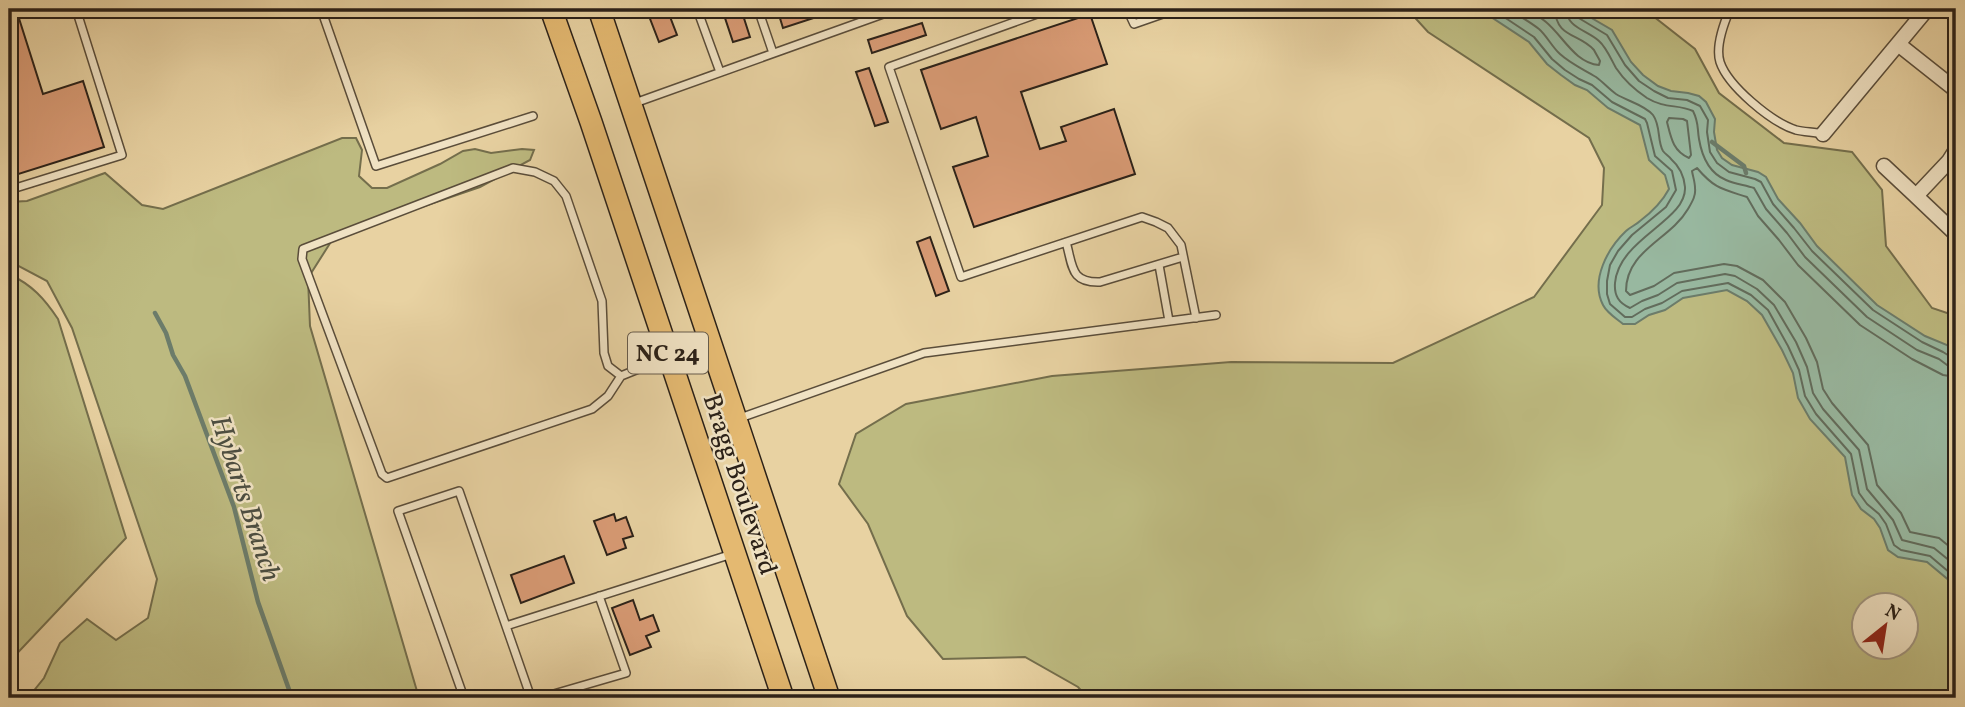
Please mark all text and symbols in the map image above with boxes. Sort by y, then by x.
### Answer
road number: NC 24 [628,332,708,374]
street label: Bragg Boulevard [693,389,785,580]
water label: Hybarts Branch [199,411,290,587]
north arrow [1850,592,1920,662]
text: N [1880,598,1905,628]

